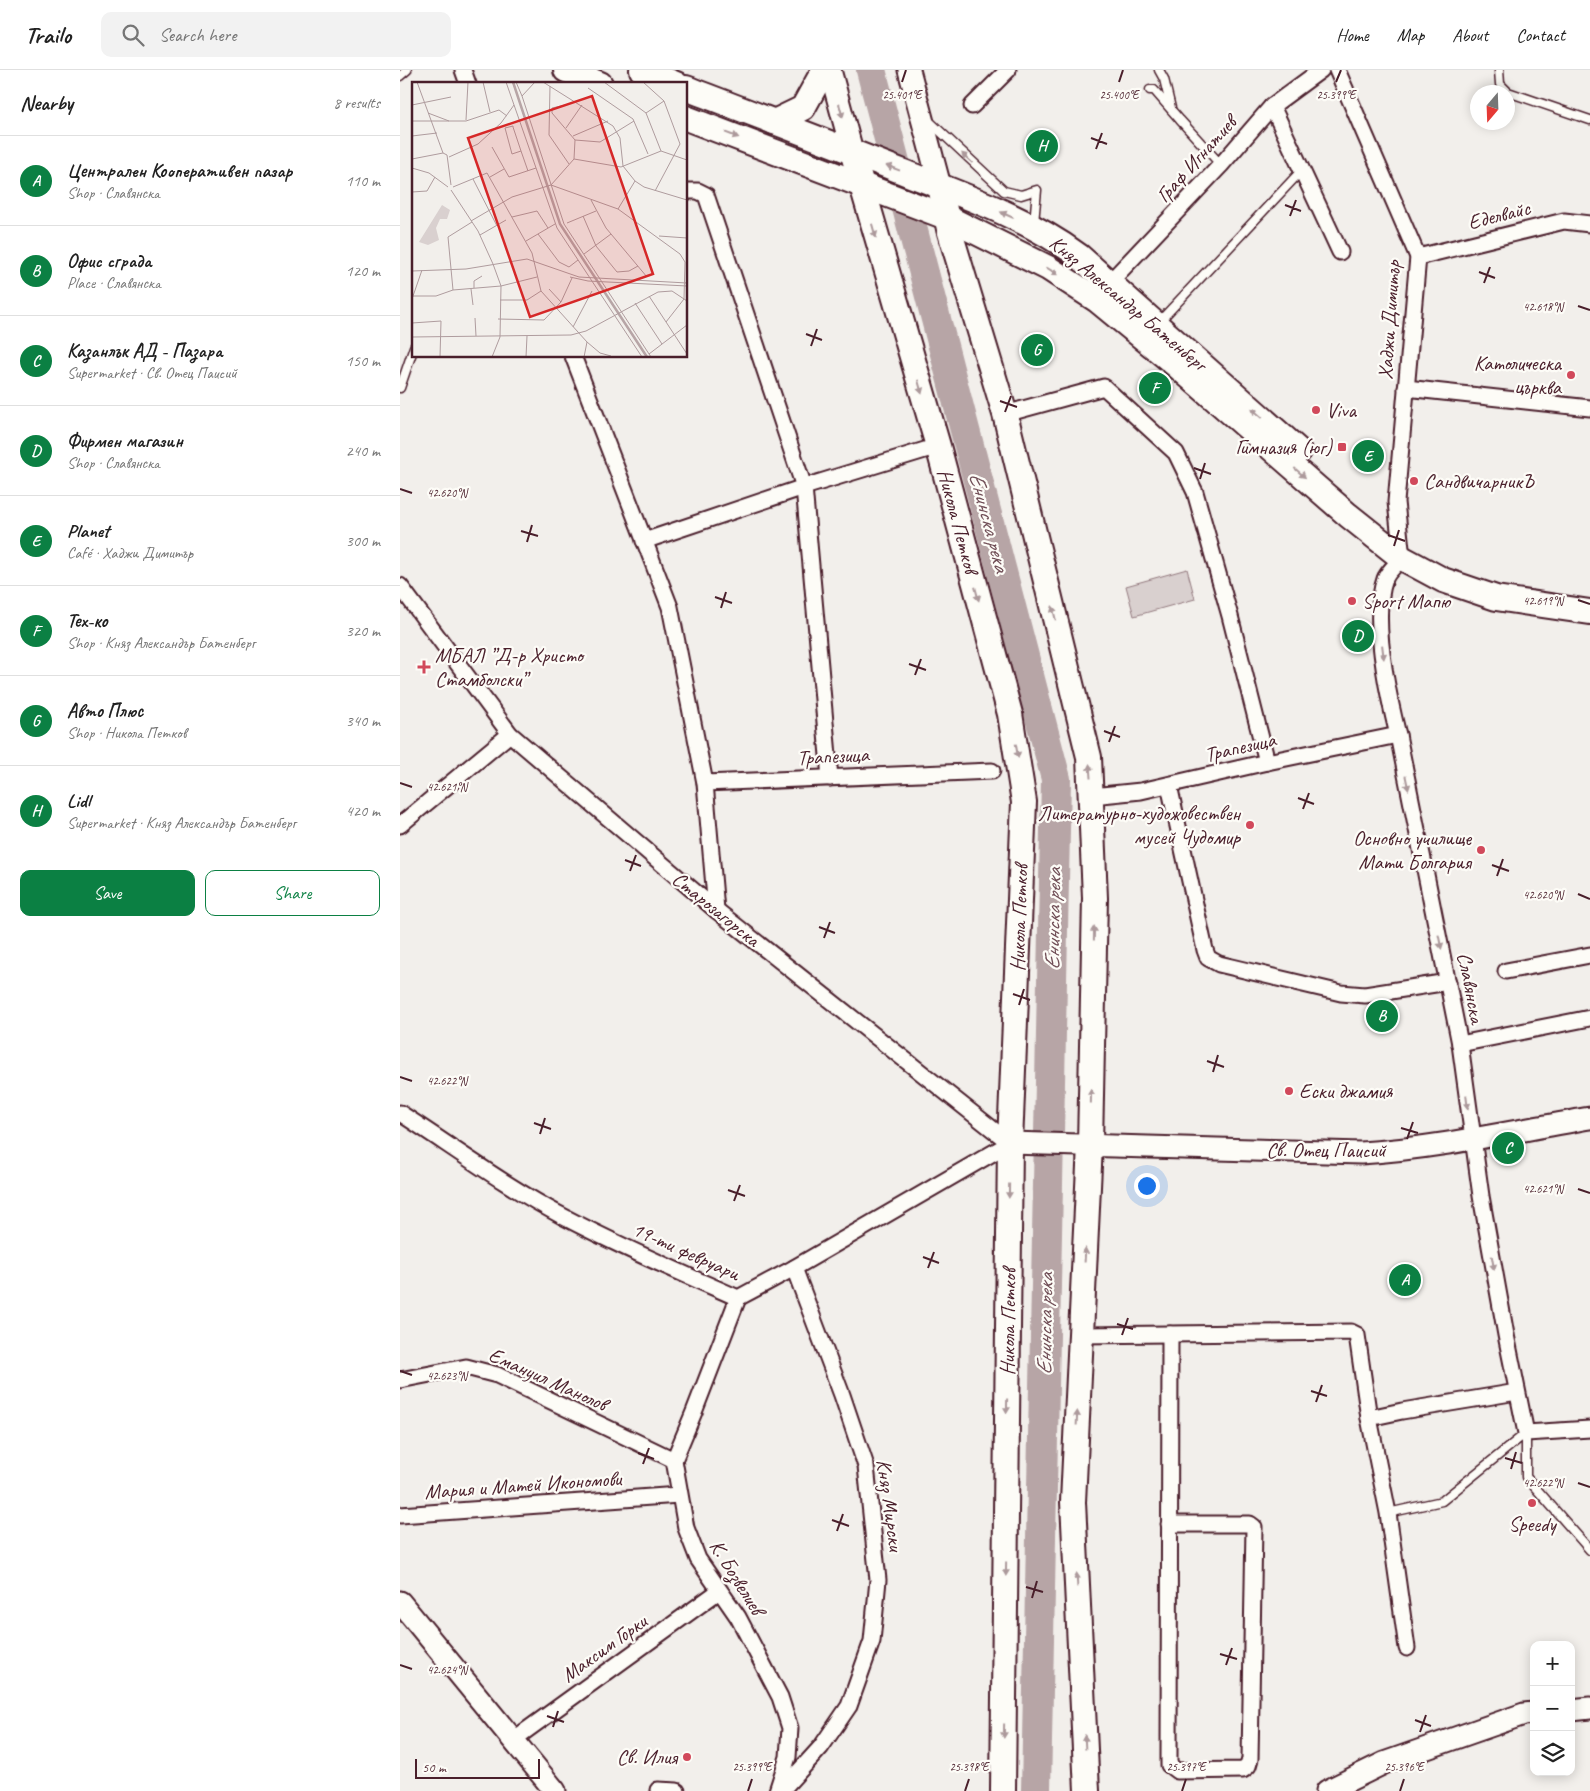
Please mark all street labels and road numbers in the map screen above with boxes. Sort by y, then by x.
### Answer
street label: Граф Игнатиев [1150,107,1245,208]
street label: Еделвайс [1465,194,1534,235]
street label: Княз Александър Батенберг [1044,230,1214,379]
street label: Хаджи Димитър [1372,258,1406,380]
street label: Никола Петков [932,466,985,580]
street label: Трапезица [1202,726,1280,768]
street label: Трапезица [796,741,871,771]
street label: Никола Петков [1004,860,1034,972]
street label: Старозагорска [667,866,766,953]
street label: Славянска [1451,950,1491,1028]
street label: Св. Отец Паисий [1266,1137,1387,1163]
street label: 19-ти февруари [628,1216,745,1287]
street label: Никола Петков [994,1264,1022,1376]
street label: Емануил Манолов [485,1341,615,1419]
street label: Княз Мирски [871,1457,910,1555]
street label: Мария и Матей Икономови [424,1465,624,1505]
street label: К. Бозвелиев [703,1535,773,1624]
street label: Максим Горки [556,1608,653,1688]

